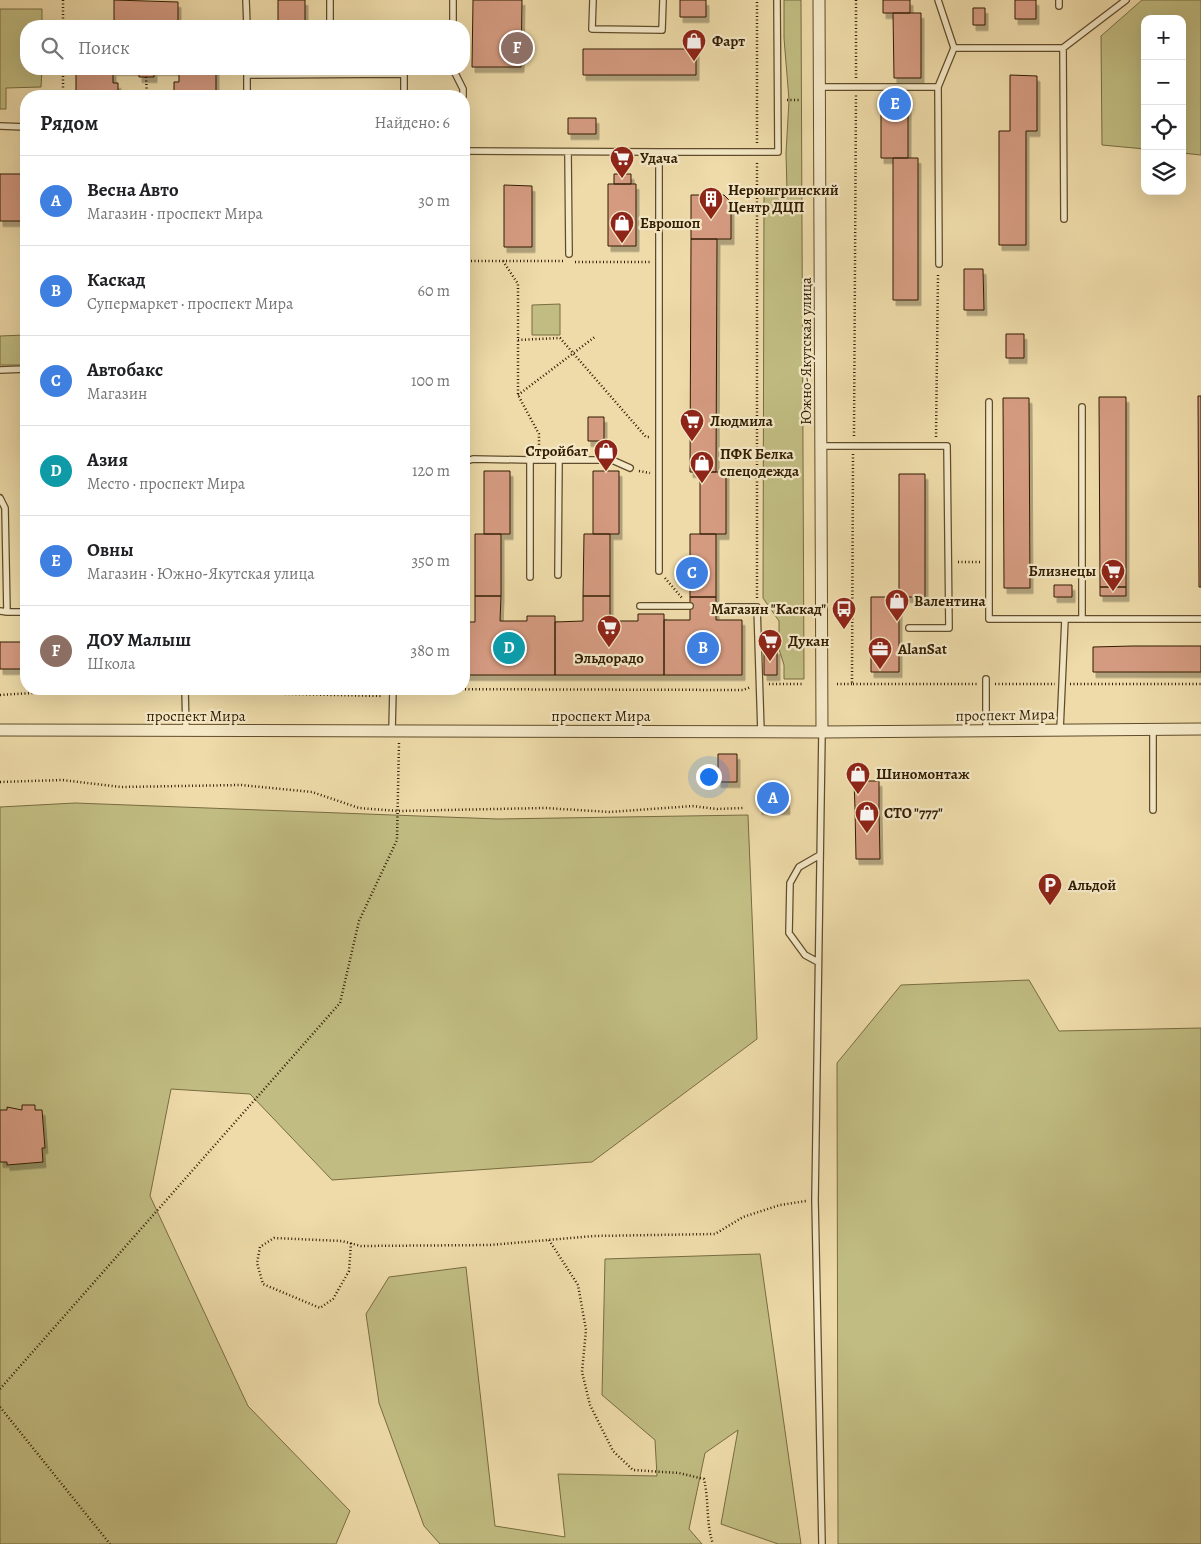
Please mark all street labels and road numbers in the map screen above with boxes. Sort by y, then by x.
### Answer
street label: Южно-Якутская улица [796,277,816,425]
street label: проспект Мира [955,704,1055,726]
street label: проспект Мира [146,706,246,726]
street label: проспект Мира [551,706,651,726]

